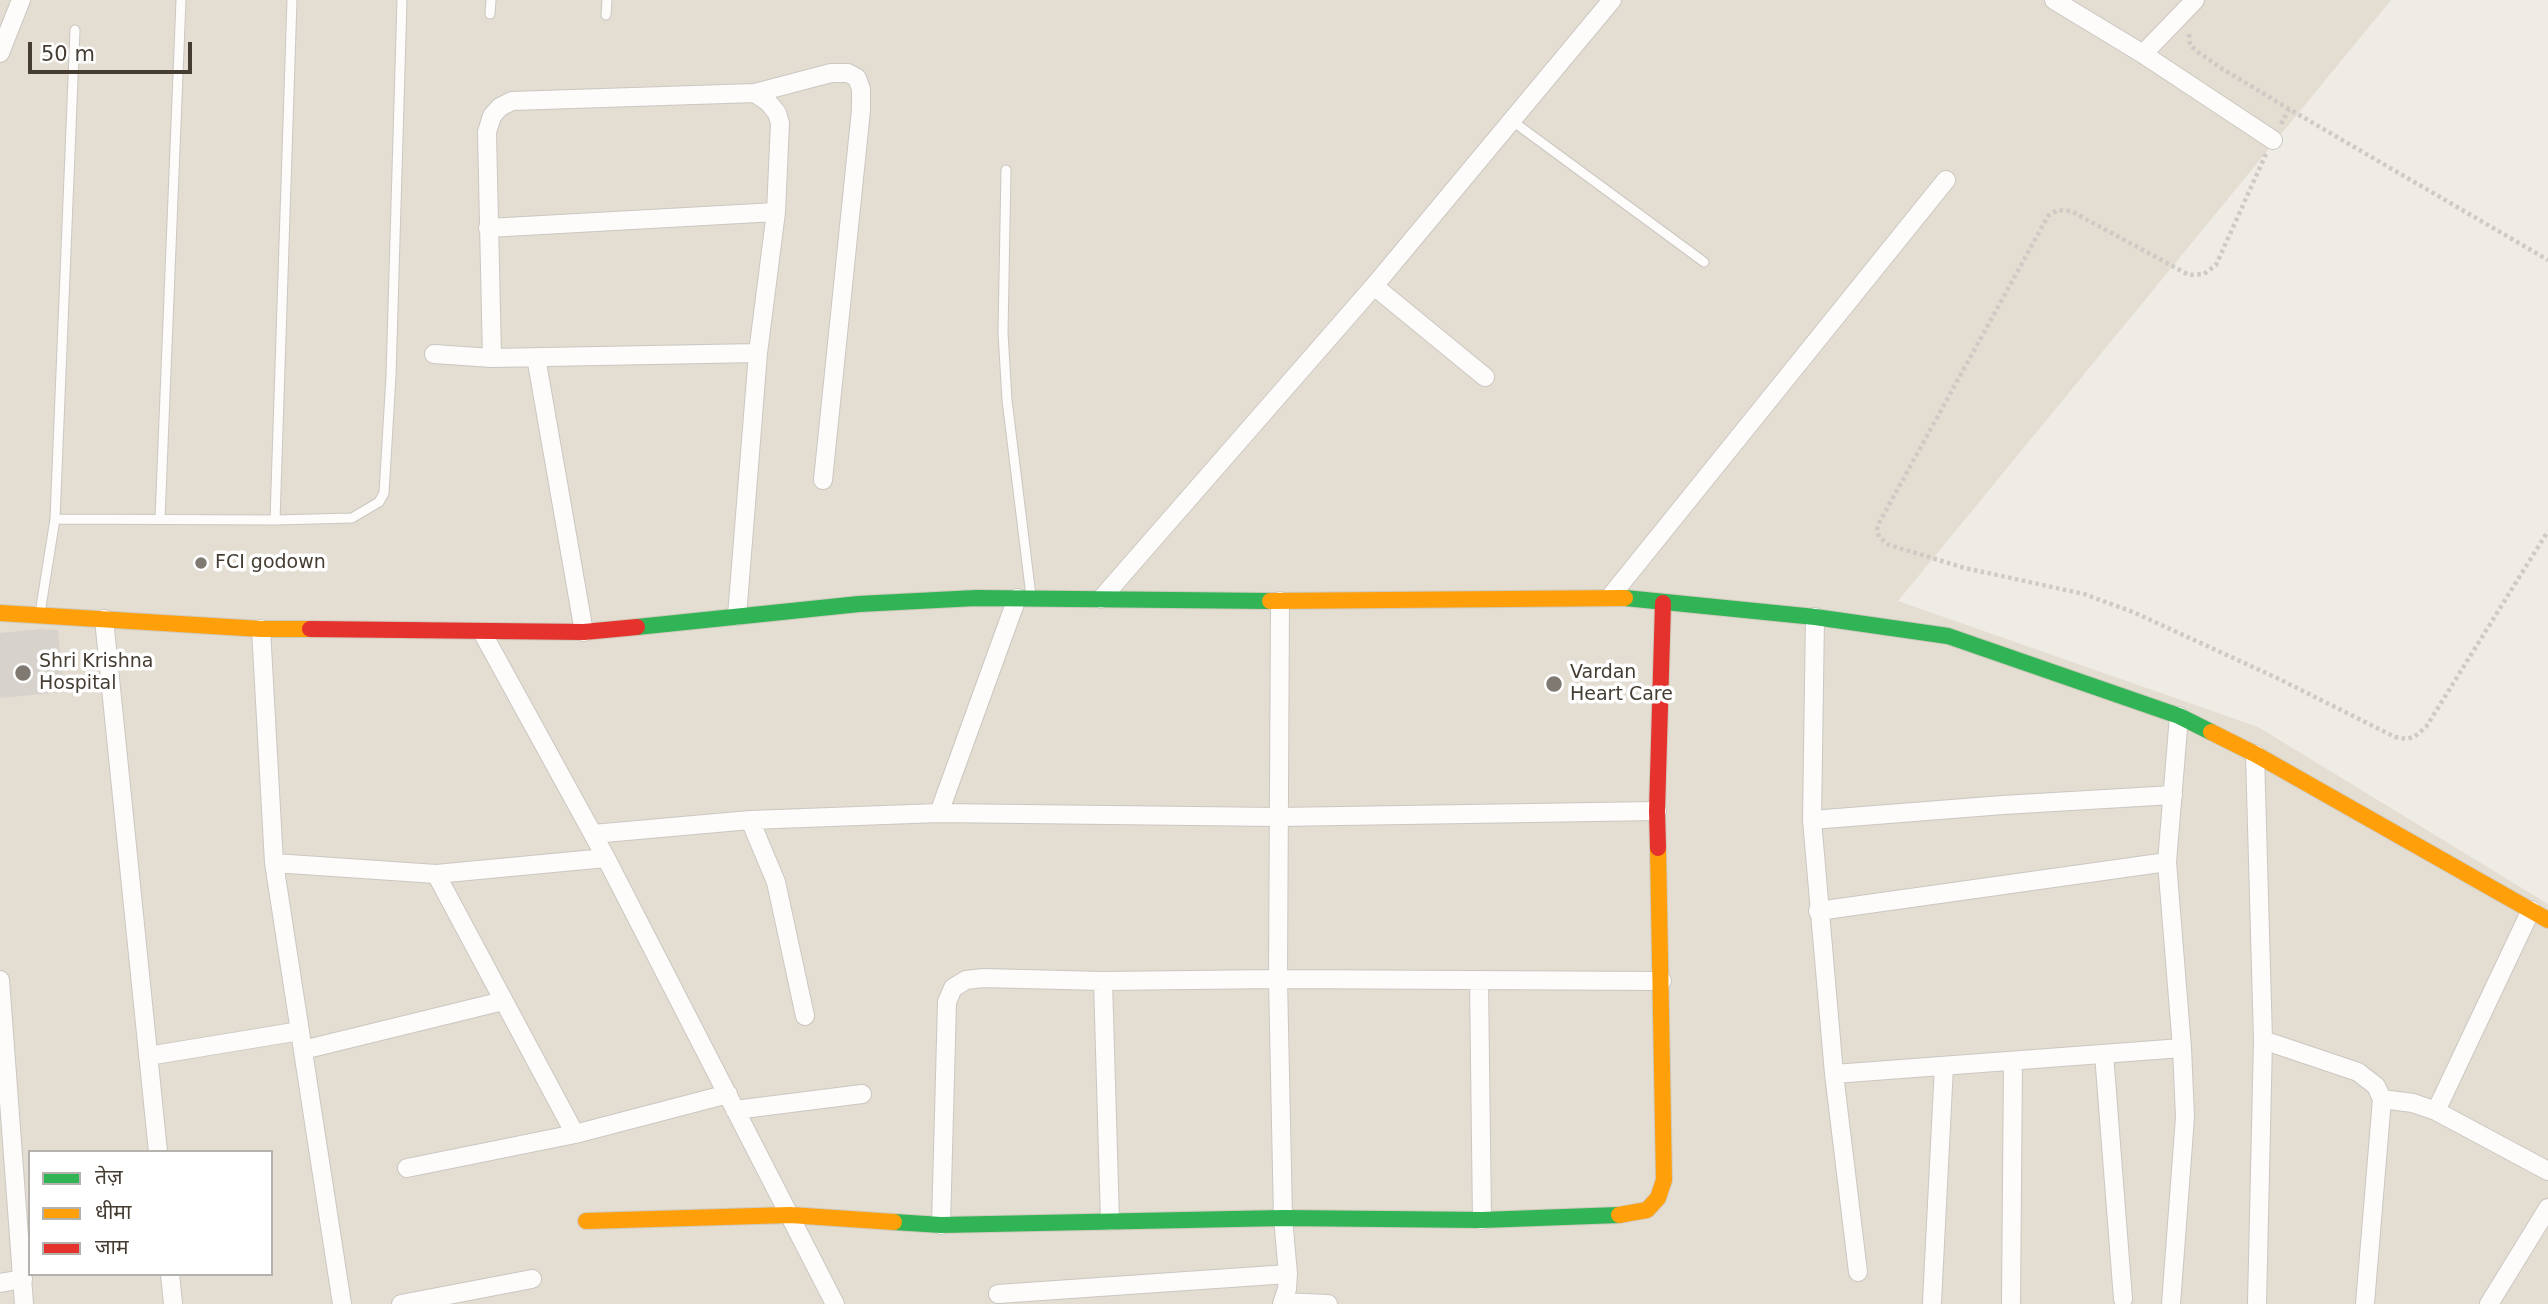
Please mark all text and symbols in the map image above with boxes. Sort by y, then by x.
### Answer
scale bar [32,28,196,72]
text: 50 m [41,42,95,66]
place label: FCI godown [215,552,326,574]
marker: FCI godown [193,555,209,571]
place label: Shri Krishna Hospital [39,651,153,695]
place label: Vardan Heart Care [1570,662,1673,706]
marker: Shri Krishna Hospital [13,663,33,683]
marker: Vardan Heart Care [1544,674,1564,694]
legend [28,1150,273,1276]
text: तेज़ [95,1165,123,1189]
text: धीमा [95,1200,131,1224]
text: जाम [95,1235,129,1259]

